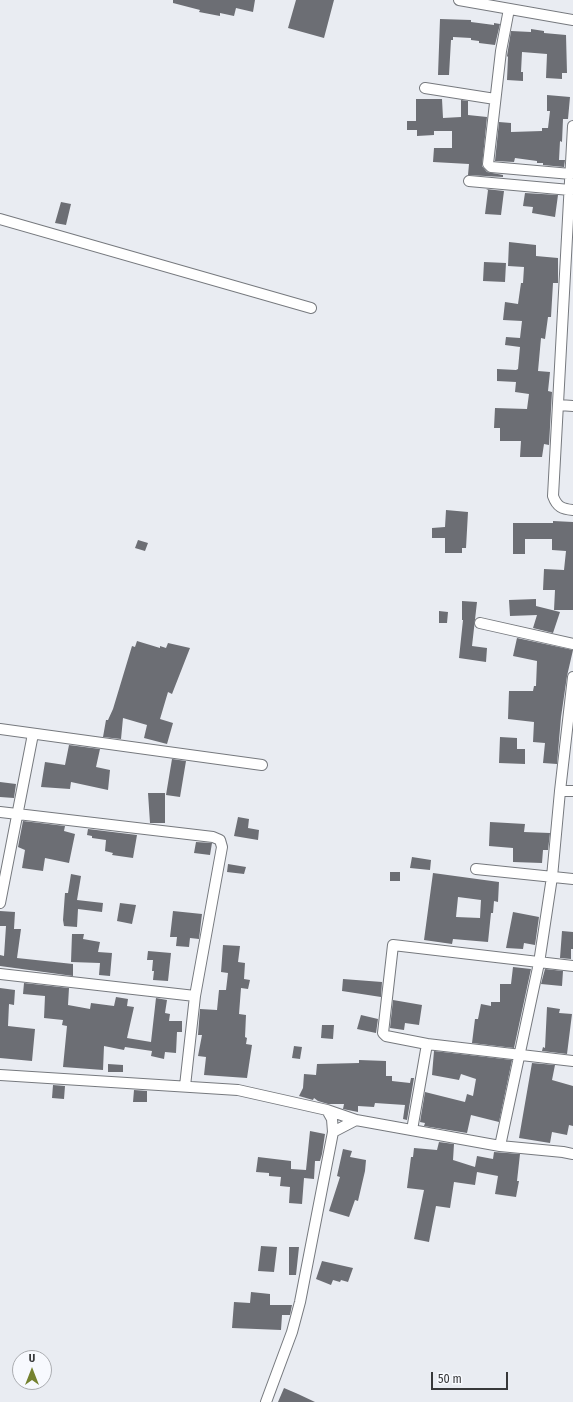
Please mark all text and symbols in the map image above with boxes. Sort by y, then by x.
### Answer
north arrow [12,1350,52,1390]
text: U [29,1352,35,1365]
scale bar [433,1364,510,1390]
text: 50 m [438,1372,462,1386]

